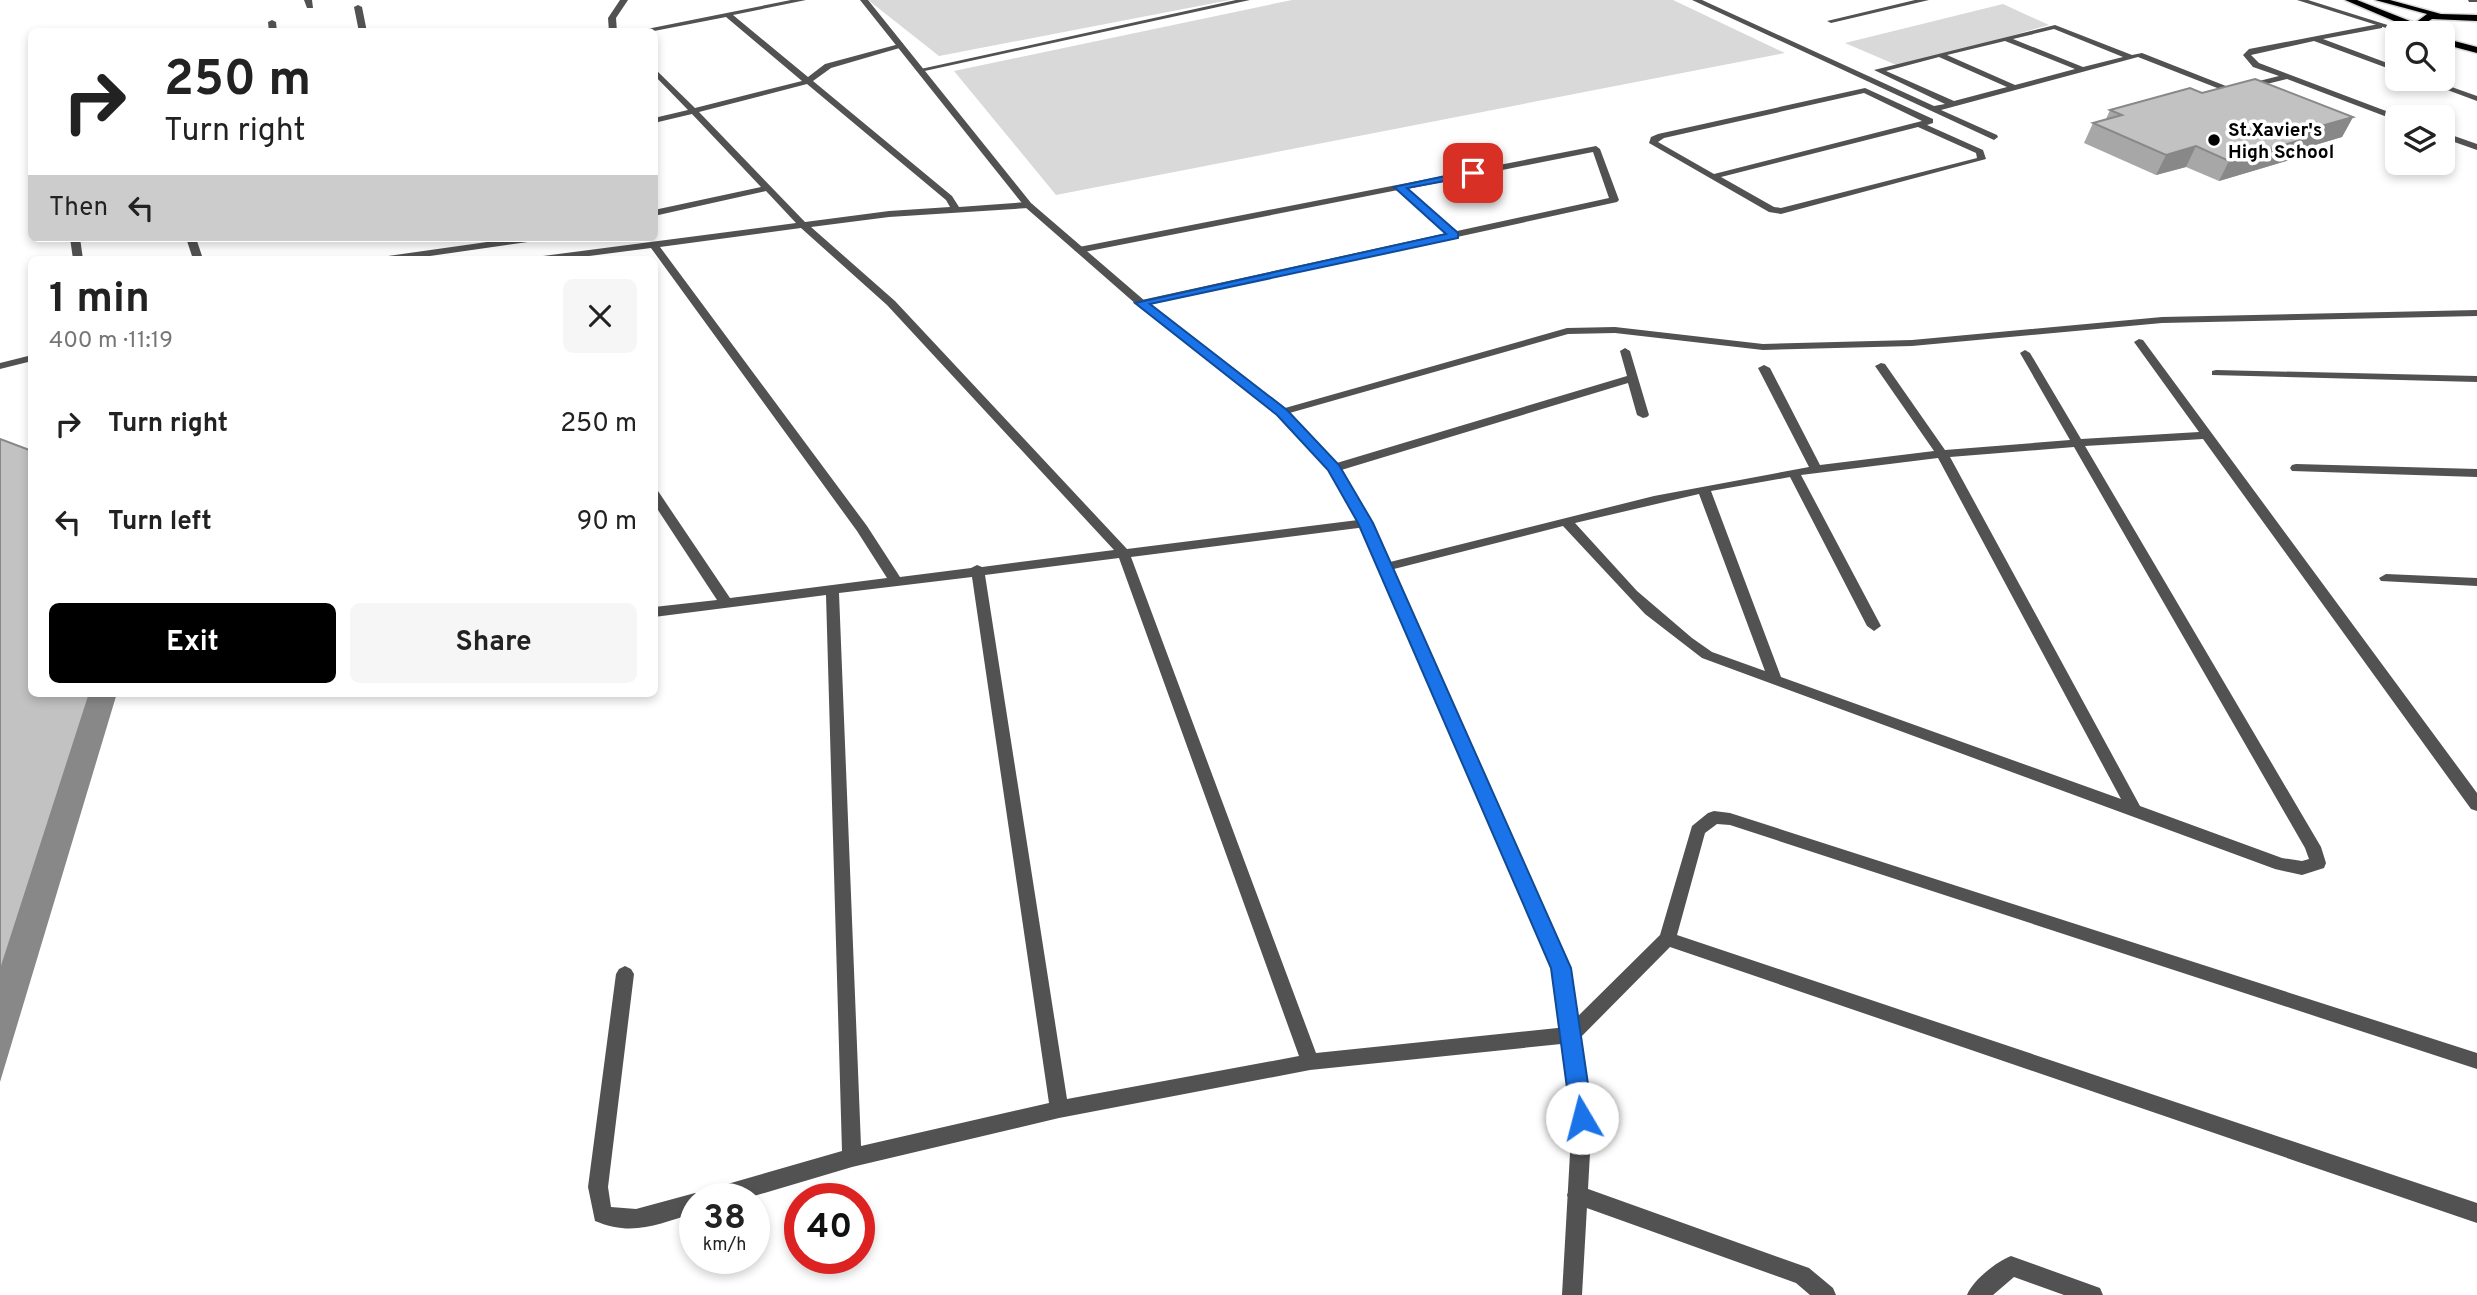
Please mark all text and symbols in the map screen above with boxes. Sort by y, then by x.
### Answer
map controls [2385,21,2455,175]
button: search [2385,21,2455,91]
text: 250 m [164,51,311,113]
icon: right [49,56,140,147]
button: layers [2385,105,2455,175]
text: Turn right [164,112,306,152]
place label: St.Xavier's High School [2228,119,2334,165]
marker: St.Xavier's High School [2206,132,2222,148]
pin [1443,143,1503,203]
icon: arrive [1454,154,1492,192]
icon: left [122,189,160,227]
text: Then [49,192,108,225]
text: 1 min [49,274,150,327]
button: close [563,279,637,353]
text: 400 m · 11:19 [49,327,173,356]
icon: right [49,405,87,443]
text: Turn right [108,408,228,441]
text: 250 m [560,408,637,441]
icon: left [49,503,87,541]
text: Turn left [108,506,212,539]
text: 90 m [577,506,637,539]
button: Exit [49,603,336,683]
button: Share [350,603,637,683]
position arrow [1545,1081,1619,1155]
speed limit sign: 40 [784,1183,875,1274]
text: 38 [703,1197,746,1241]
text: km/h [703,1234,746,1257]

